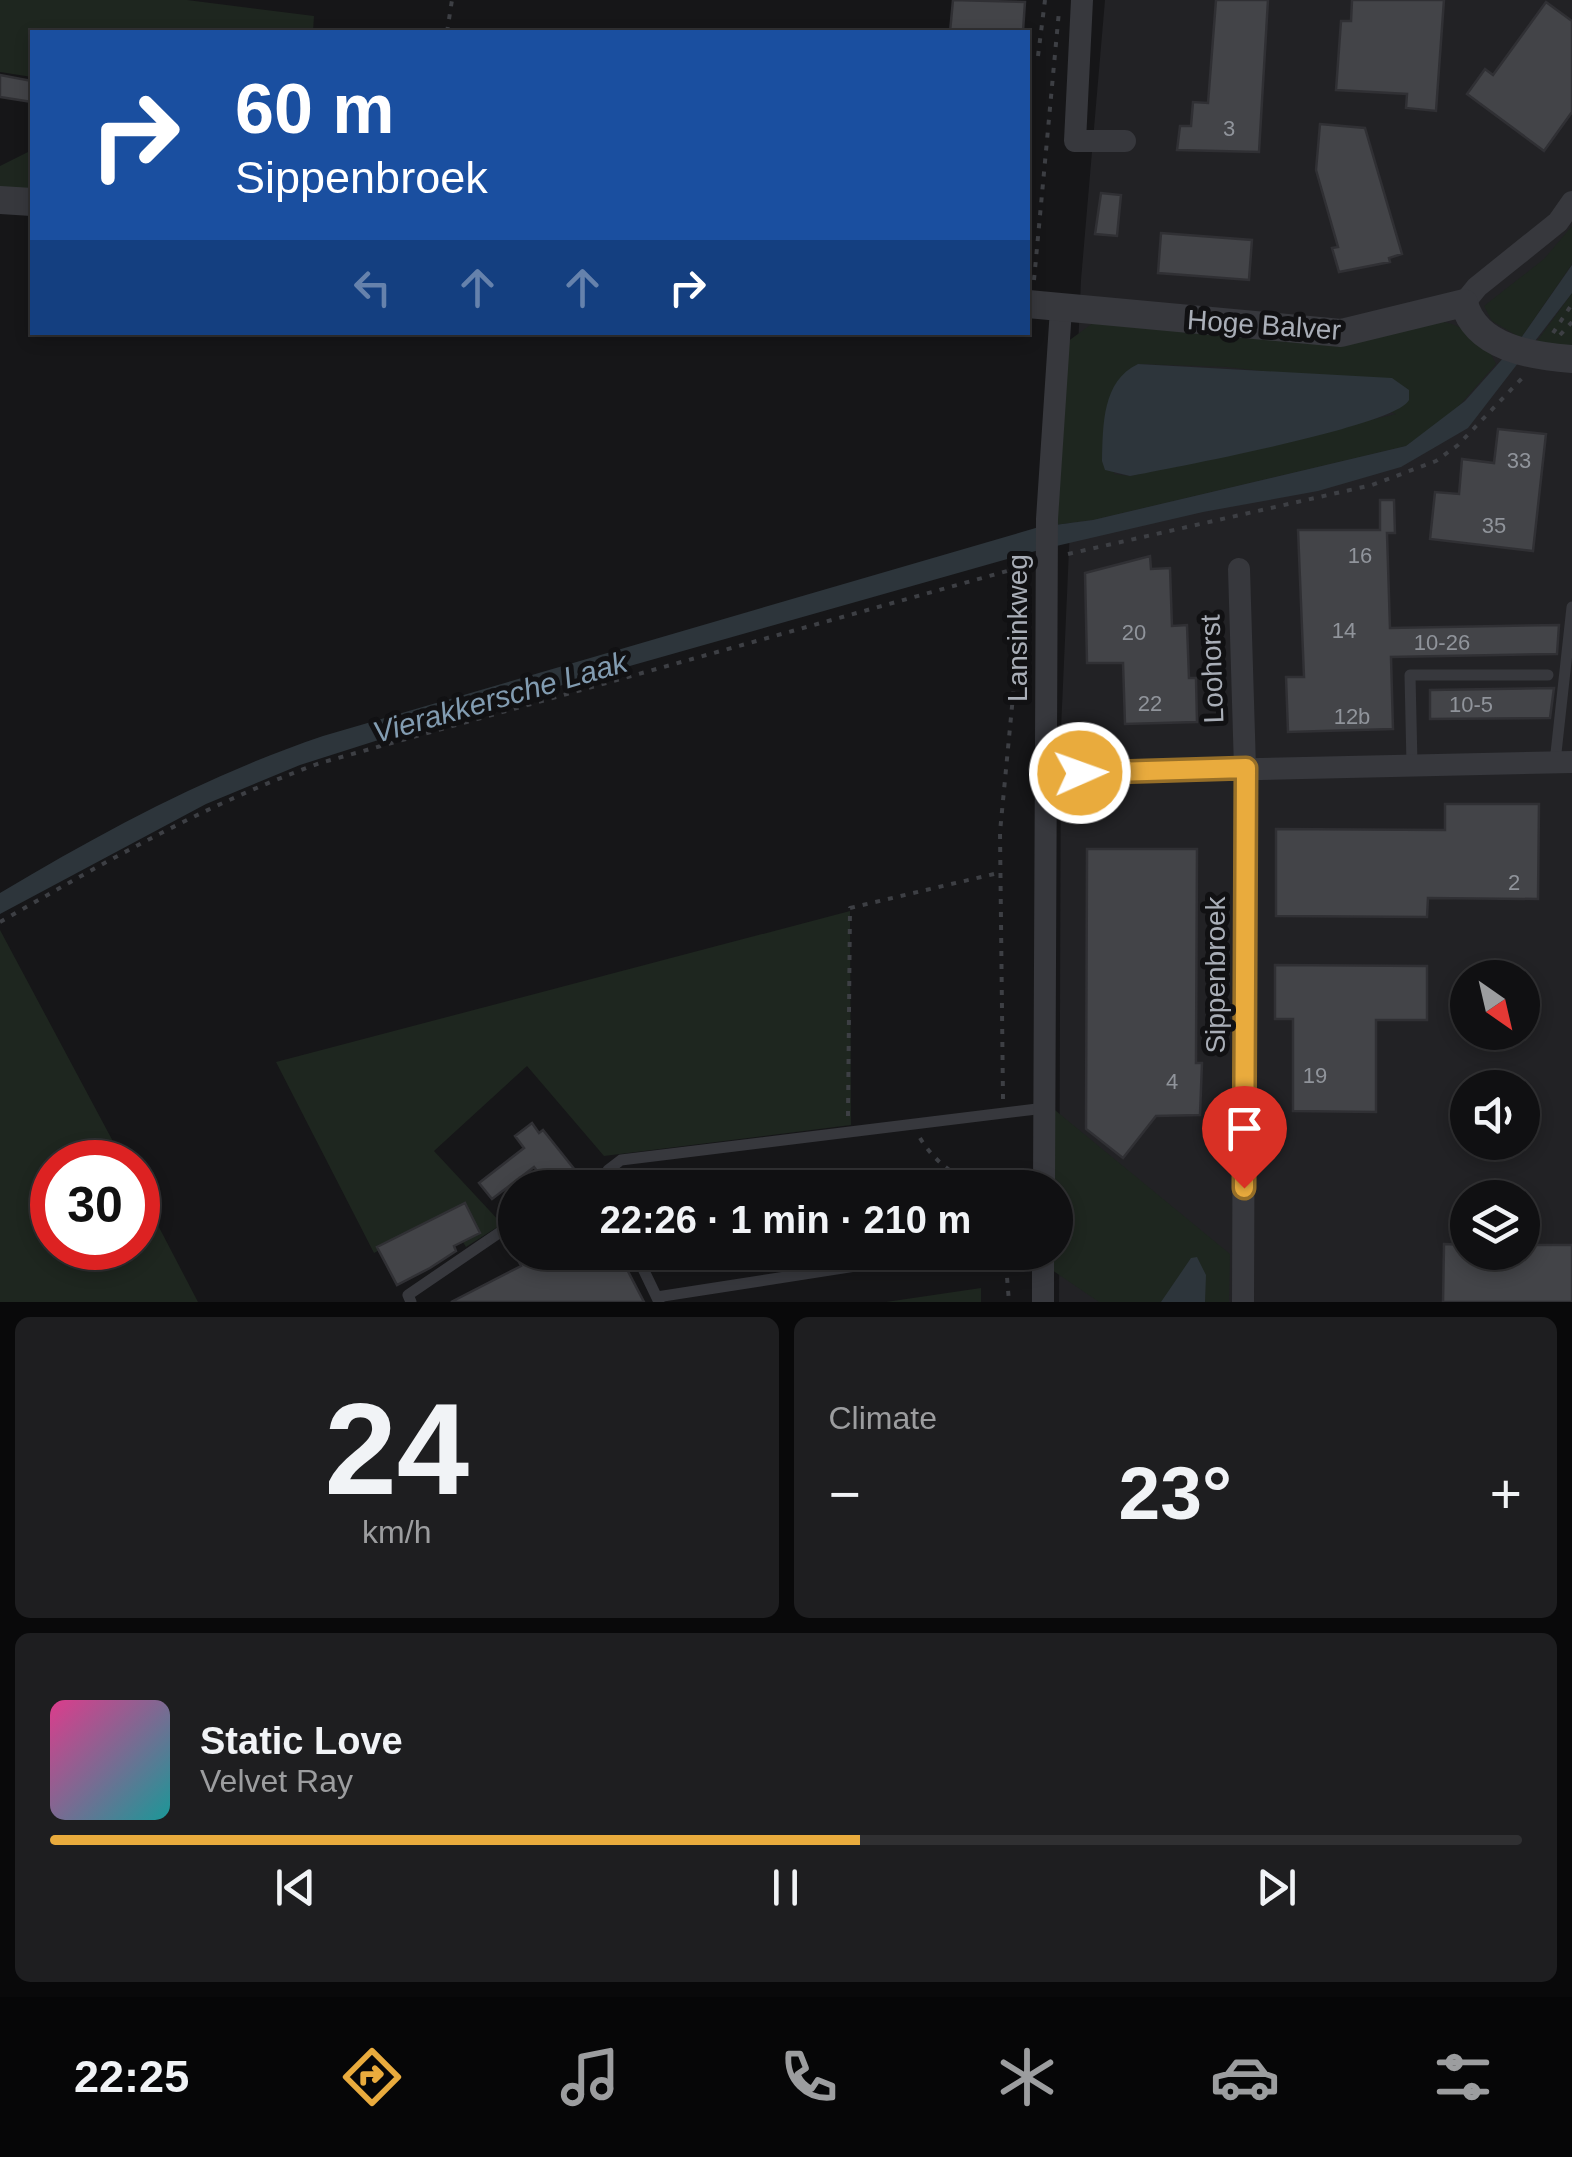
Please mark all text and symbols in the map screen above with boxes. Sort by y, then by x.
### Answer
icon: right [70,70,200,200]
text: 60 m [235,70,395,148]
house number: 3 [1223,116,1235,141]
text: Sippenbroek [235,152,488,203]
icon: left [345,260,400,315]
icon: ahead [450,260,505,315]
icon: ahead [555,260,610,315]
icon: right [660,260,715,315]
street label: Hoge Balver [1186,304,1342,346]
house number: 33 [1507,448,1531,473]
house number: 35 [1482,513,1506,538]
house number: 16 [1348,543,1372,568]
street label: Lansinkweg [1002,554,1033,702]
street label: Loohorst [1195,614,1229,724]
house number: 14 [1332,618,1356,643]
house number: 20 [1122,620,1146,645]
house number: 10-26 [1414,630,1470,655]
water label: Vierakkersche Laak [369,644,633,749]
house number: 22 [1138,691,1162,716]
house number: 10-5 [1449,692,1493,717]
house number: 12b [1334,704,1370,729]
position arrow [1028,721,1132,825]
house number: 2 [1508,870,1520,895]
street label: Sippenbroek [1200,895,1231,1054]
north arrow [1450,960,1540,1050]
map controls [1450,960,1540,1270]
house number: 19 [1303,1063,1327,1088]
house number: 4 [1166,1069,1178,1094]
button: sound [1450,1070,1540,1160]
pin [1202,1086,1287,1189]
icon: arrive [1217,1101,1272,1156]
speed limit sign: 30 [30,1140,160,1270]
button: layers [1450,1180,1540,1270]
text: 22:26 · 1 min · 210 m [600,1199,971,1241]
text: 24 [324,1376,469,1522]
text: Climate [829,1400,937,1436]
text: 23° [1119,1451,1232,1535]
text: − [829,1463,861,1525]
text: + [1490,1463,1522,1525]
text: km/h [362,1514,431,1550]
text: Static Love [200,1720,403,1762]
text: Velvet Ray [200,1763,353,1799]
icon: previous [268,1860,323,1915]
icon: pause [758,1860,813,1915]
icon: next [1249,1860,1304,1915]
icon: directions [337,2042,407,2112]
icon: music [555,2042,625,2112]
icon: phone [774,2042,844,2112]
icon: climate [992,2042,1062,2112]
icon: car [1210,2042,1280,2112]
icon: filters [1428,2042,1498,2112]
text: 22:25 [74,2051,189,2102]

